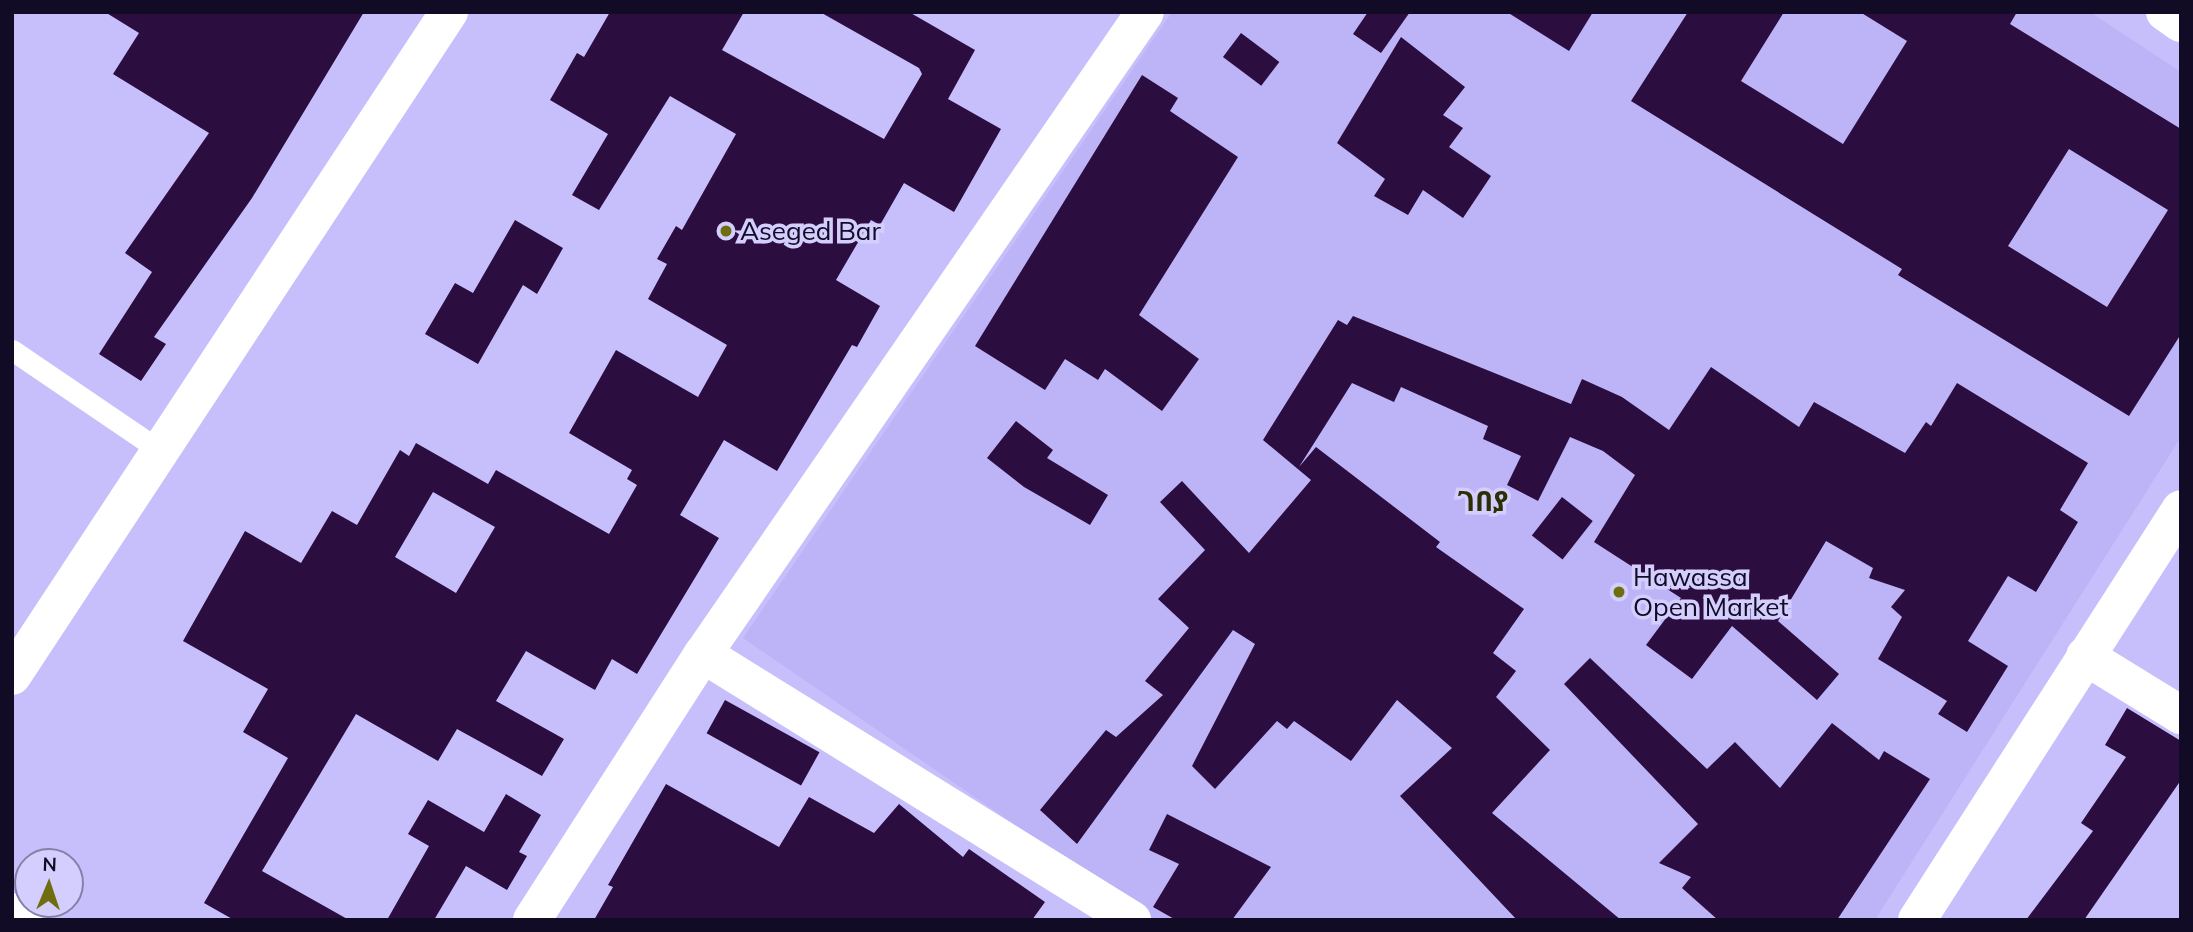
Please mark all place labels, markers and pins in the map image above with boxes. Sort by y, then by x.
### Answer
place label: Aseged Bar [740,215,881,247]
marker: Aseged Bar [718,223,734,239]
place label: Hawassa Open Market [1633,561,1788,622]
marker: Hawassa Open Market [1611,584,1627,600]

